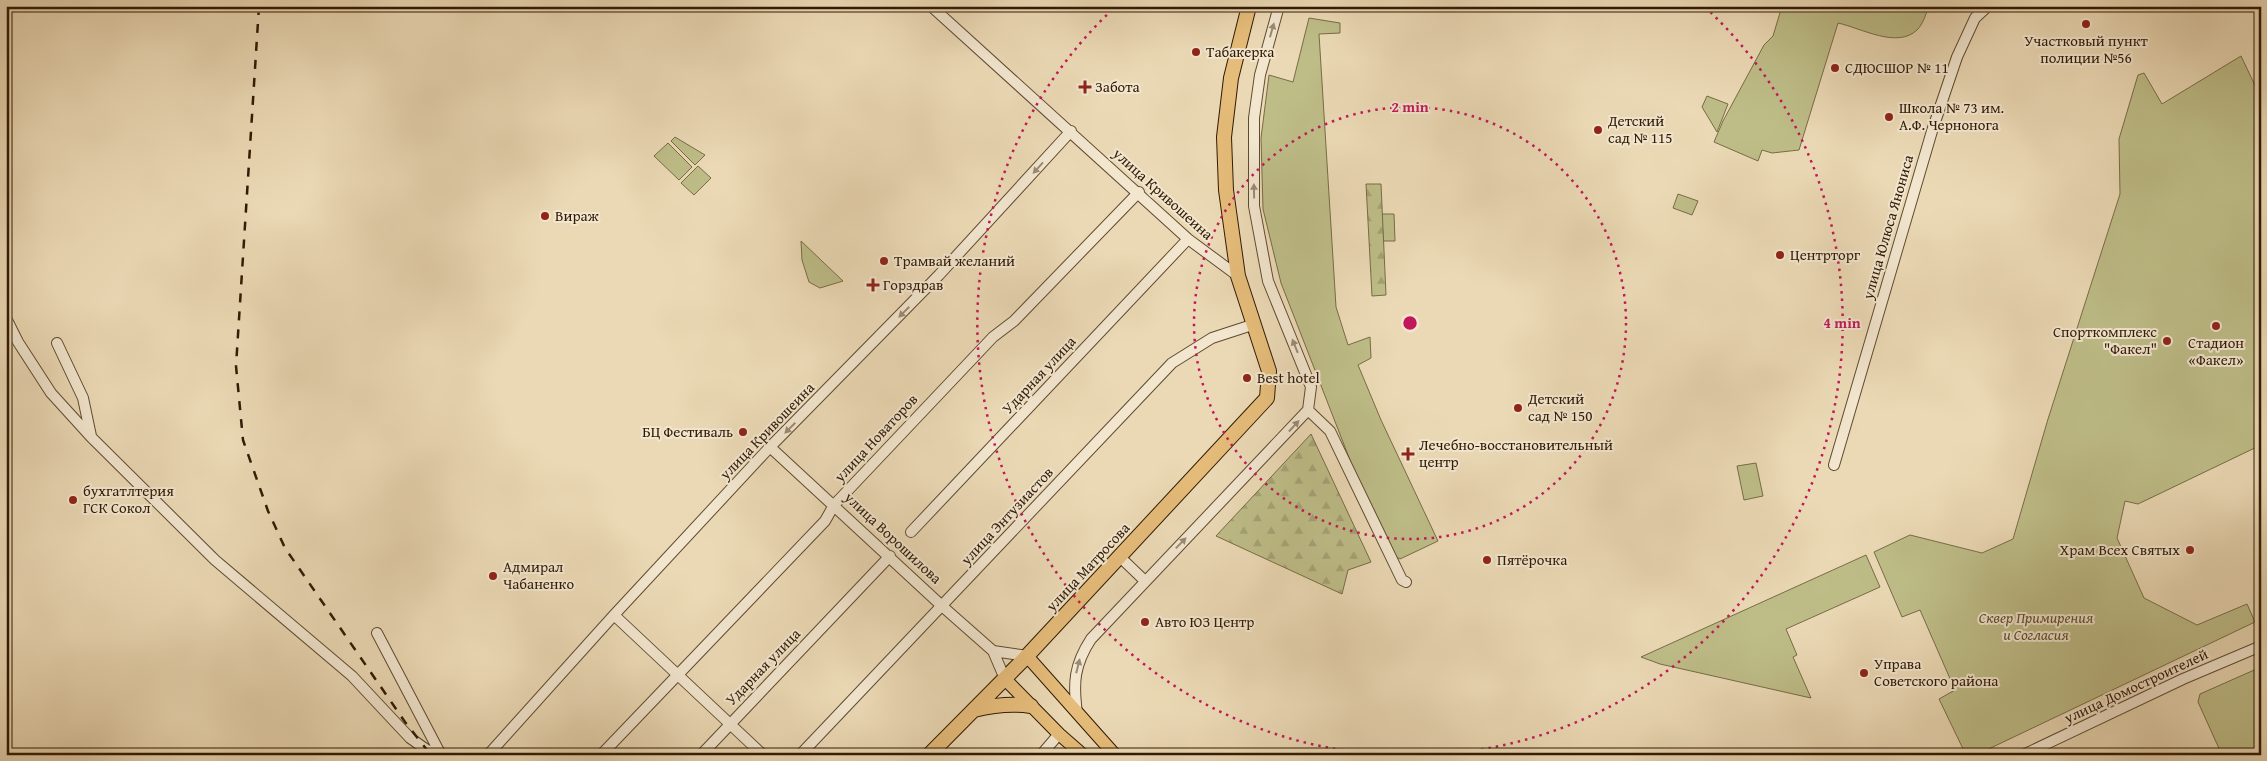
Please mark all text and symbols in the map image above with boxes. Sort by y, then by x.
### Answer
marker: Участковый пункт полиции №56 [2080,18,2092,30]
one-way arrow [1269,23,1277,38]
place label: Участковый пункт полиции №56 [2024,30,2149,68]
place label: Табакерка [1206,41,1275,62]
marker: Табакерка [1190,46,1202,58]
place label: СДЮСШОР № 11 [1845,57,1949,78]
marker: СДЮСШОР № 11 [1829,62,1841,74]
place label: Забота [1095,76,1140,97]
marker: Забота [1079,81,1091,93]
text: 2 min [1391,96,1429,117]
place label: Школа № 73 им. А.Ф. Чернонога [1899,97,2004,135]
place label: Детский сад № 115 [1607,110,1672,148]
marker: Школа № 73 им. А.Ф. Чернонога [1883,111,1895,123]
marker: Детский сад № 115 [1592,124,1604,136]
street label: улица Кривошеина [1108,142,1219,245]
street label: улица Юлюса Янониса [1857,151,1918,303]
one-way arrow [1032,161,1044,173]
one-way arrow [1250,182,1258,198]
place label: Вираж [555,205,599,226]
marker: Вираж [539,210,551,222]
place label: Центрторг [1790,244,1861,265]
marker: Центрторг [1774,249,1786,261]
place label: Трамвай желаний [894,250,1015,271]
marker: Трамвай желаний [878,255,890,267]
place label: Горздрав [883,274,943,295]
marker: Горздрав [867,279,879,291]
one-way arrow [898,306,910,318]
text: 4 min [1823,312,1861,333]
centre of rings [1401,314,1419,332]
marker: Стадион «Факел» [2210,320,2222,332]
place label: Спорткомплекс "Факел" [2053,321,2157,359]
street label: Ударная улица [997,330,1081,418]
place label: Стадион «Факел» [2188,332,2244,370]
marker: Спорткомплекс "Факел" [2161,335,2173,347]
one-way arrow [1291,339,1299,354]
place label: Best hotel [1257,367,1320,388]
marker: Best hotel [1241,372,1253,384]
street label: улица Кривошеина [714,377,819,485]
place label: Детский сад № 150 [1527,388,1592,426]
street label: улица Новаторов [828,389,922,487]
marker: Детский сад № 150 [1512,402,1524,414]
one-way arrow [1288,420,1300,432]
place label: БЦ Фестиваль [642,421,733,442]
one-way arrow [784,422,796,434]
marker: БЦ Фестиваль [737,426,749,438]
place label: Лечебно-восстановительный центр [1419,434,1613,472]
marker: Лечебно-восстановительный центр [1401,447,1415,461]
street label: улица Энтузиастов [955,462,1058,570]
place label: бухгатлтерия ГСК Сокол [83,480,174,518]
street label: улица Ворошилова [839,486,947,589]
marker: бухгатлтерия ГСК Сокол [67,494,79,506]
street label: улица Матросова [1040,517,1135,616]
one-way arrow [1175,537,1187,549]
place label: Храм Всех Святых [2060,539,2180,560]
marker: Храм Всех Святых [2184,544,2196,556]
place label: Пятёрочка [1497,549,1568,570]
marker: Пятёрочка [1481,554,1493,566]
place label: Адмирал Чабаненко [503,556,574,594]
marker: Адмирал Чабаненко [487,570,499,582]
park label: Сквер Примирения и Согласия [1979,607,2094,645]
place label: Авто ЮЗ Центр [1155,611,1254,632]
marker: Авто ЮЗ Центр [1139,616,1151,628]
street label: Ударная улица [720,623,805,710]
street label: улица Домостроителей [2060,643,2211,729]
place label: Управа Советского района [1874,653,1999,691]
one-way arrow [1074,659,1082,674]
marker: Управа Советского района [1858,667,1870,679]

